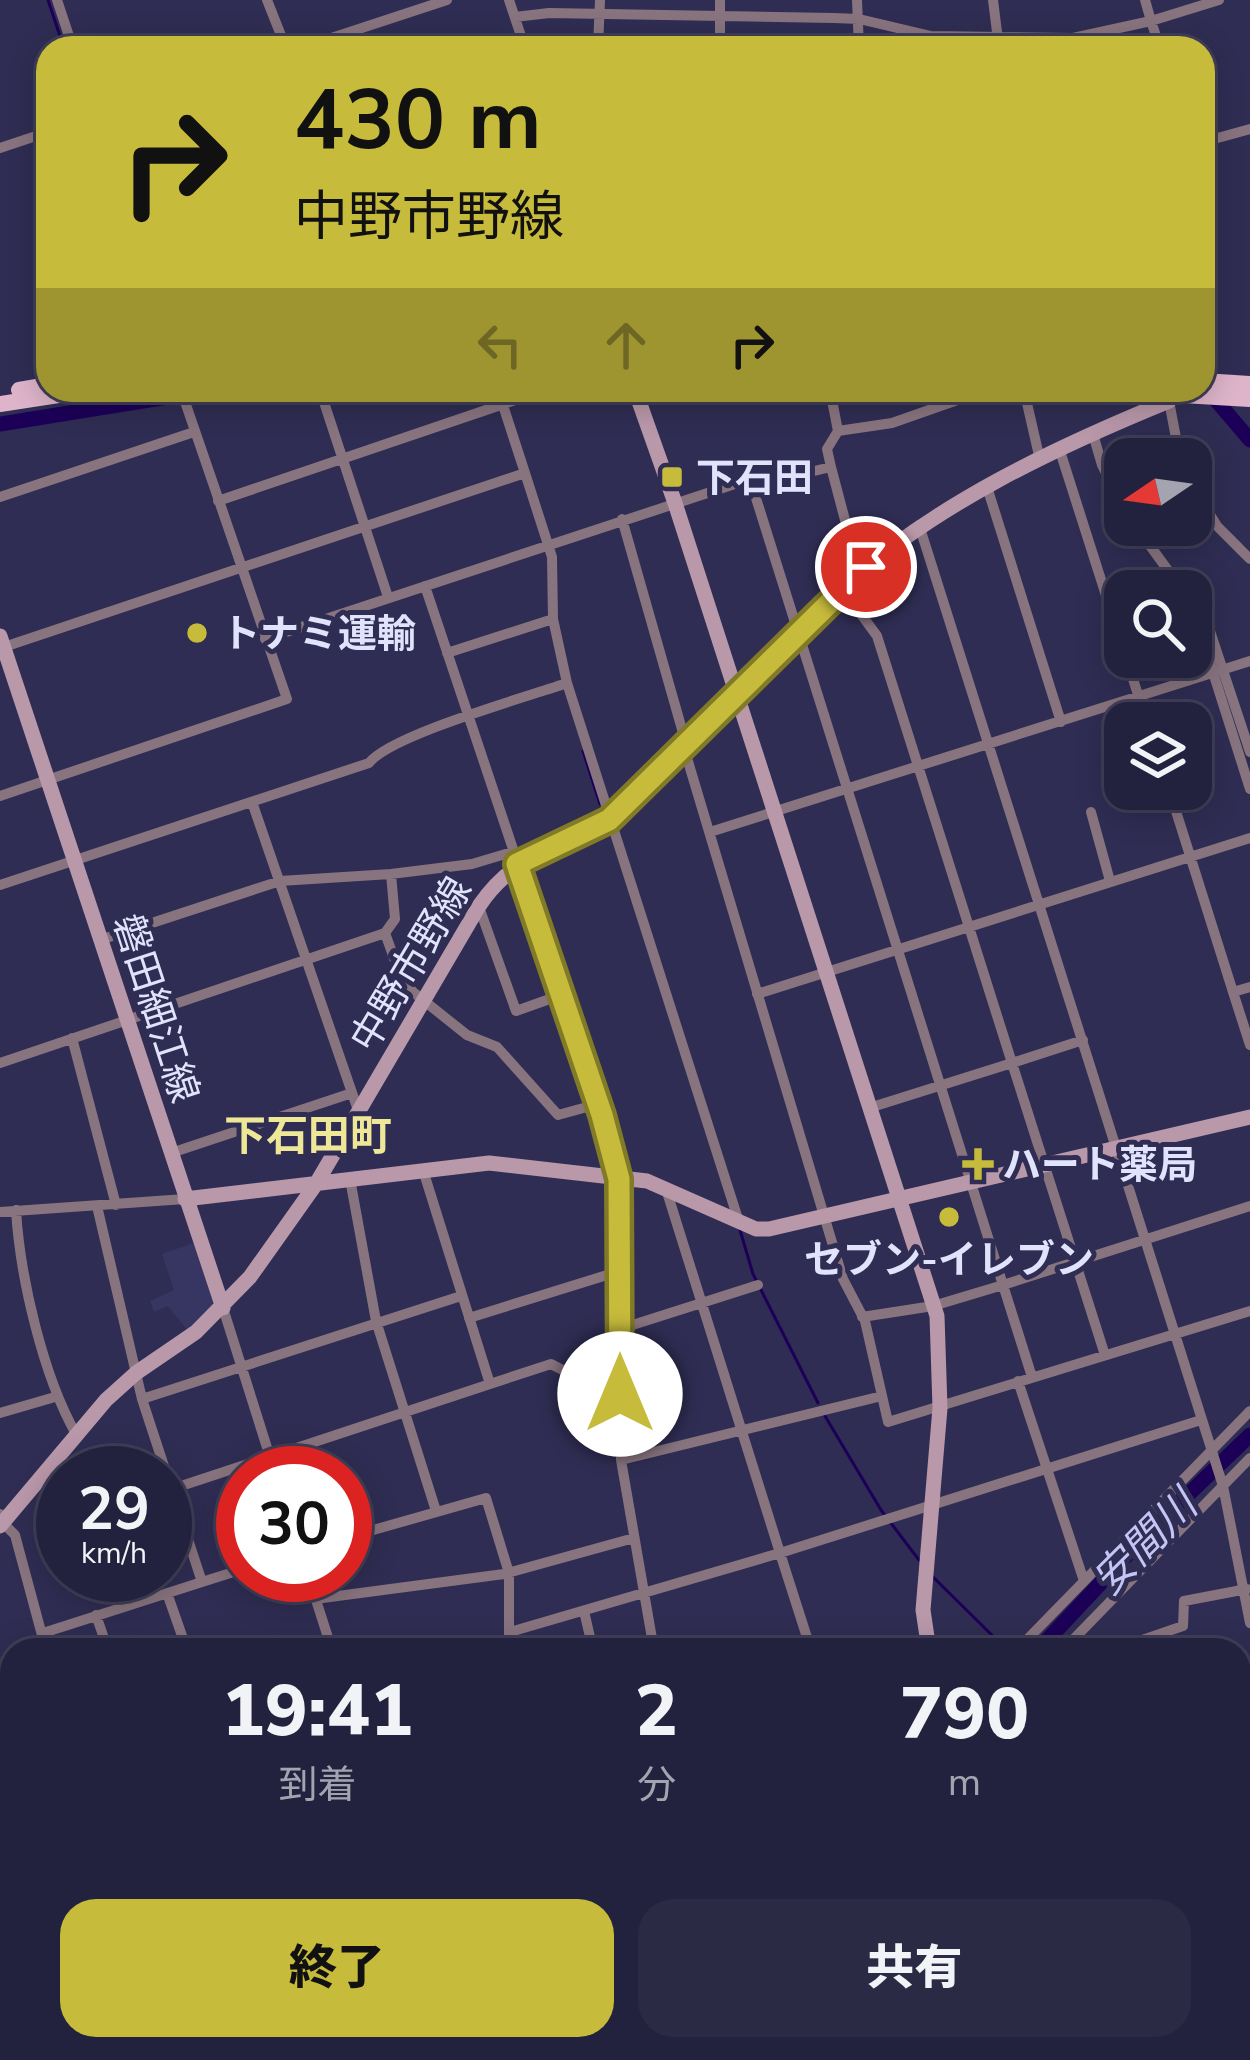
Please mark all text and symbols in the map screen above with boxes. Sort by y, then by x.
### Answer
text: 430 m [294,63,542,178]
icon: right [96,84,252,240]
text: 中野市野線 [294,180,564,254]
icon: left [467,312,533,378]
icon: ahead [593,312,659,378]
icon: right [719,312,785,378]
north arrow [1104,438,1212,546]
map controls [1104,438,1212,810]
place label: 下石田 [696,452,813,505]
marker: 下石田 [659,464,685,490]
pin [815,516,917,618]
icon: arrive [833,534,899,600]
button: search [1104,570,1212,678]
place label: トナミ運輸 [221,608,416,661]
marker: トナミ運輸 [184,620,210,646]
button: layers [1104,702,1212,810]
street label: 中野市野線 [338,868,484,1062]
street label: 磐田細江線 [100,908,211,1109]
district label: 下石田町 [224,1108,392,1165]
place label: ハート薬局 [1002,1139,1197,1192]
marker: ハート薬局 [965,1151,991,1177]
marker: セブン-イレブン [936,1204,962,1230]
place label: セブン-イレブン [804,1234,1094,1287]
position arrow [557,1331,683,1457]
speed limit sign: 30 [216,1446,372,1602]
text: 29 [78,1468,150,1550]
water label: 安間川 [1080,1476,1213,1608]
text: km/h [81,1533,147,1574]
text: 19:41 [222,1662,413,1760]
text: 2 [635,1662,678,1760]
text: 790 [900,1665,1029,1763]
text: m [948,1756,981,1809]
text: 到着 [278,1759,356,1812]
text: 分 [637,1759,676,1812]
button: 終了 [60,1899,614,2037]
button: 共有 [638,1899,1191,2037]

